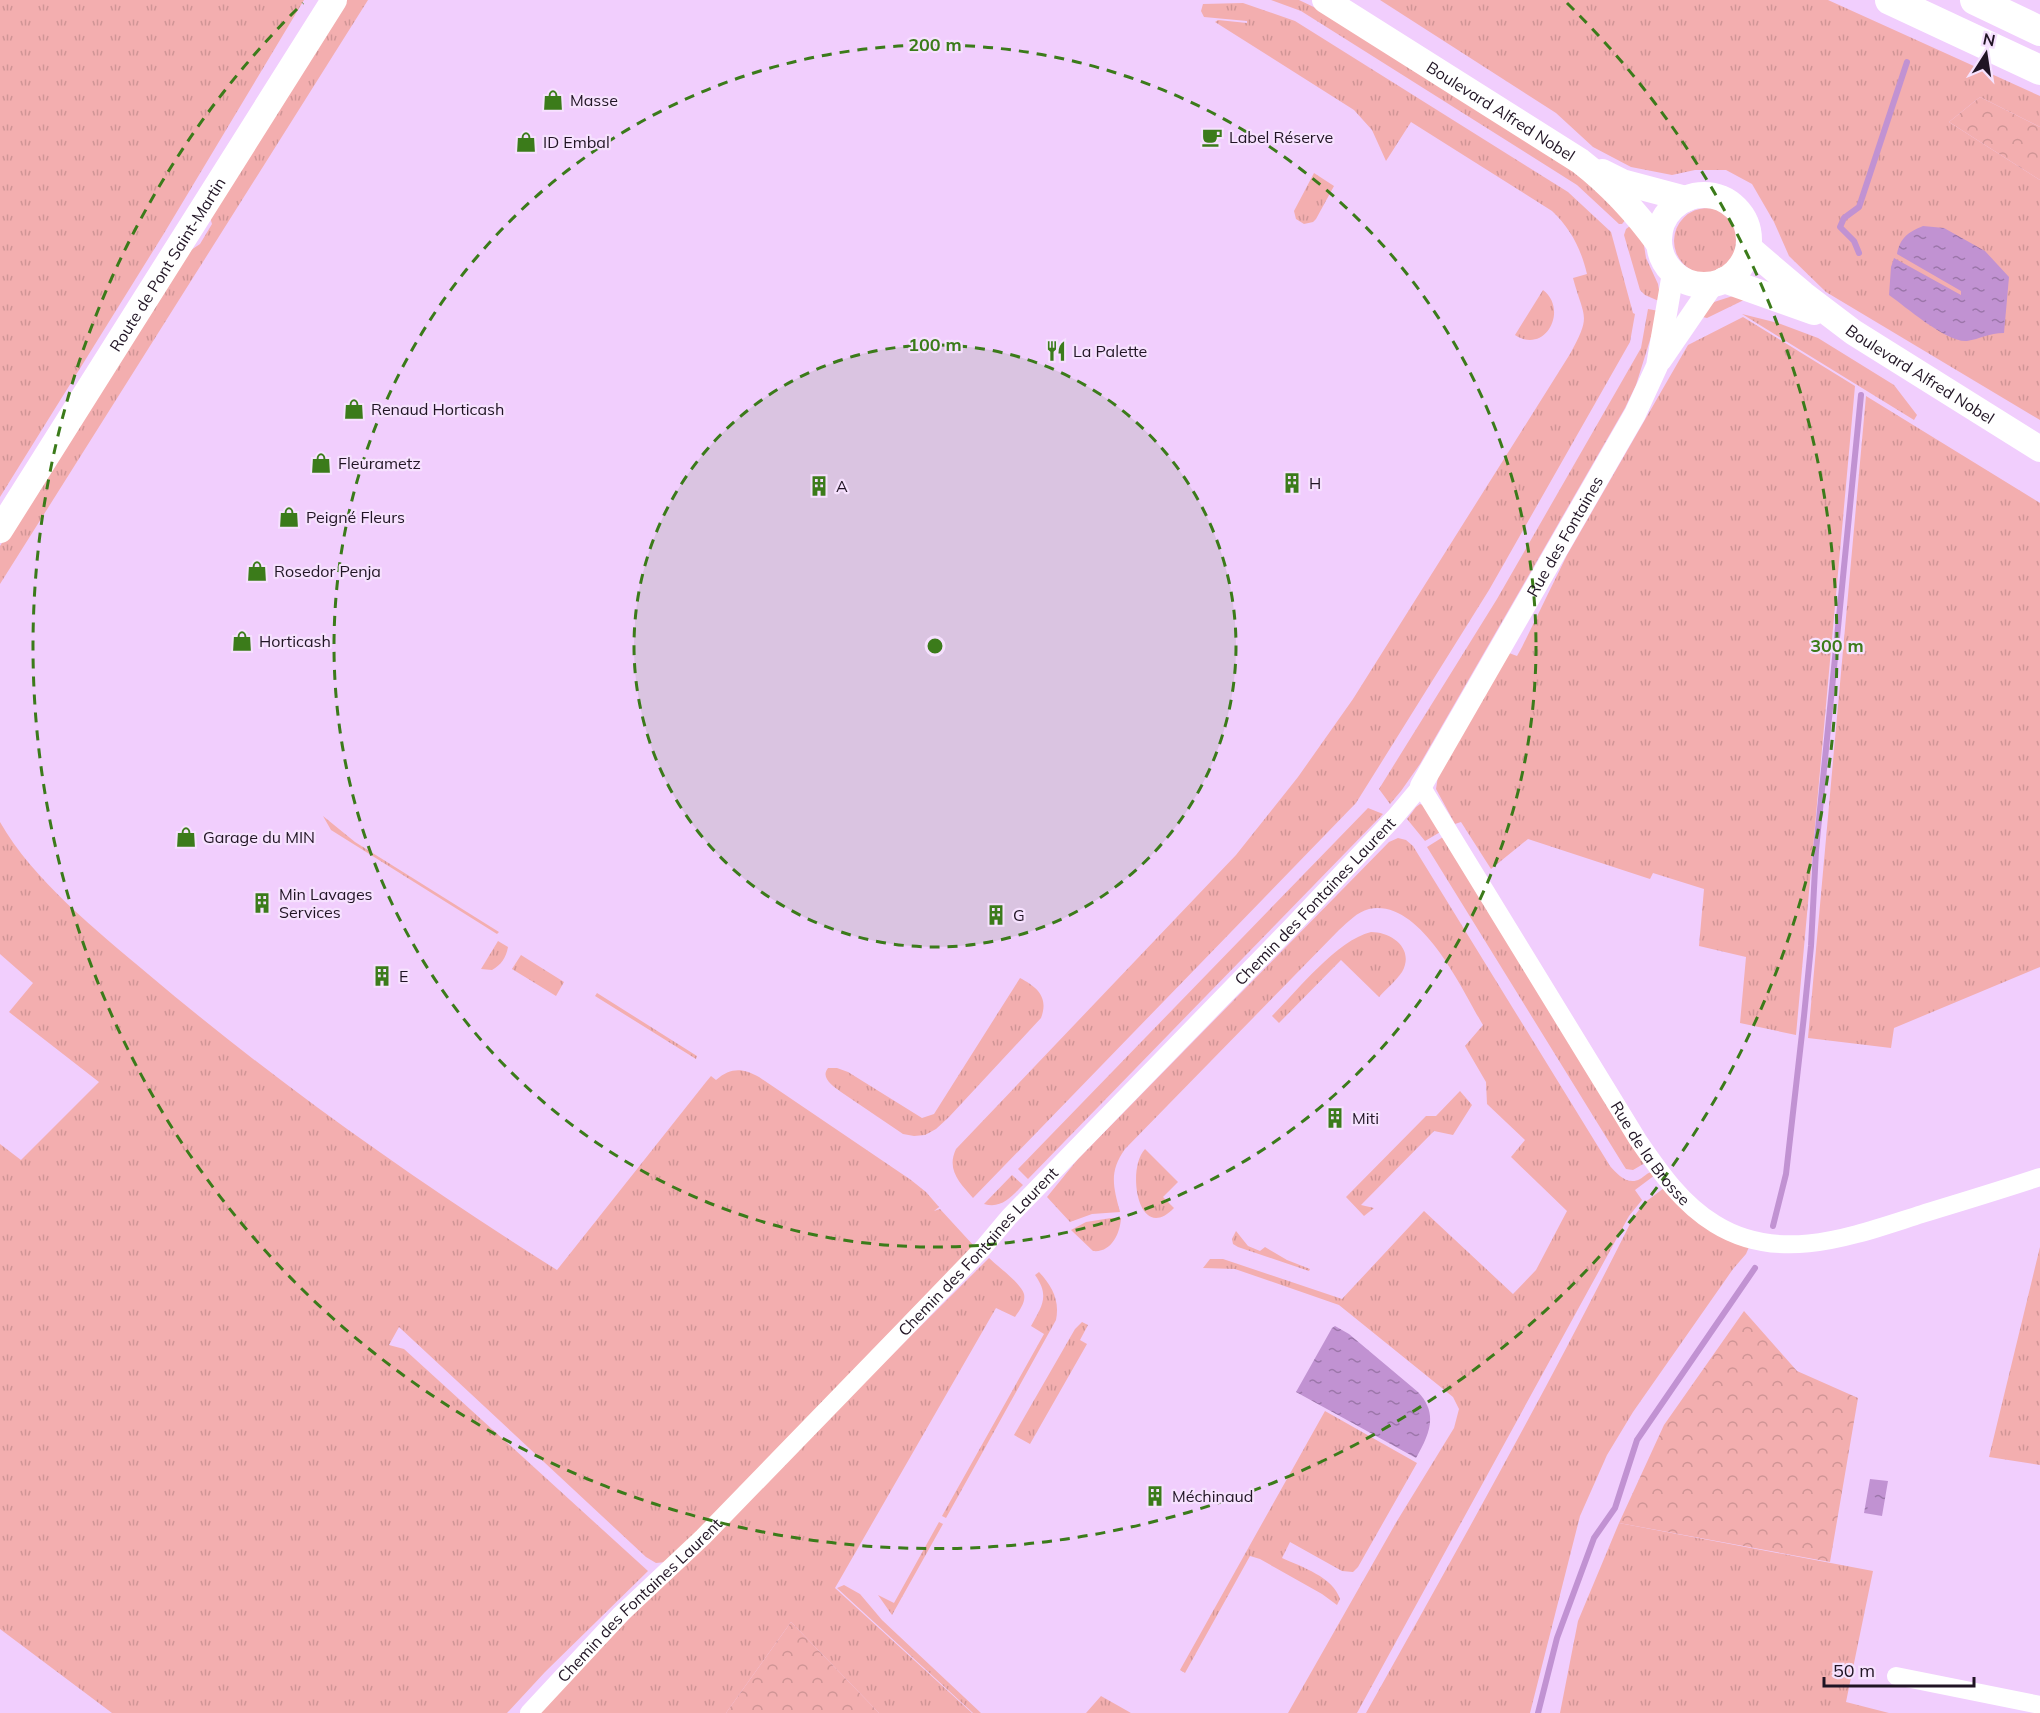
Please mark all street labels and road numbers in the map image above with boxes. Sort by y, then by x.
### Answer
street label: Boulevard Alfred Nobel [1423,57,1579,165]
street label: Route de Pont Saint-Martin [105,174,230,355]
street label: Boulevard Alfred Nobel [1842,320,1998,428]
street label: Rue des Fontaines [1522,472,1607,600]
street label: Chemin des Fontaines Laurent [1230,813,1400,989]
street label: Rue de la Brosse [1607,1097,1694,1210]
street label: Chemin des Fontaines Laurent [894,1163,1062,1340]
street label: Chemin des Fontaines Laurent [553,1514,726,1686]

